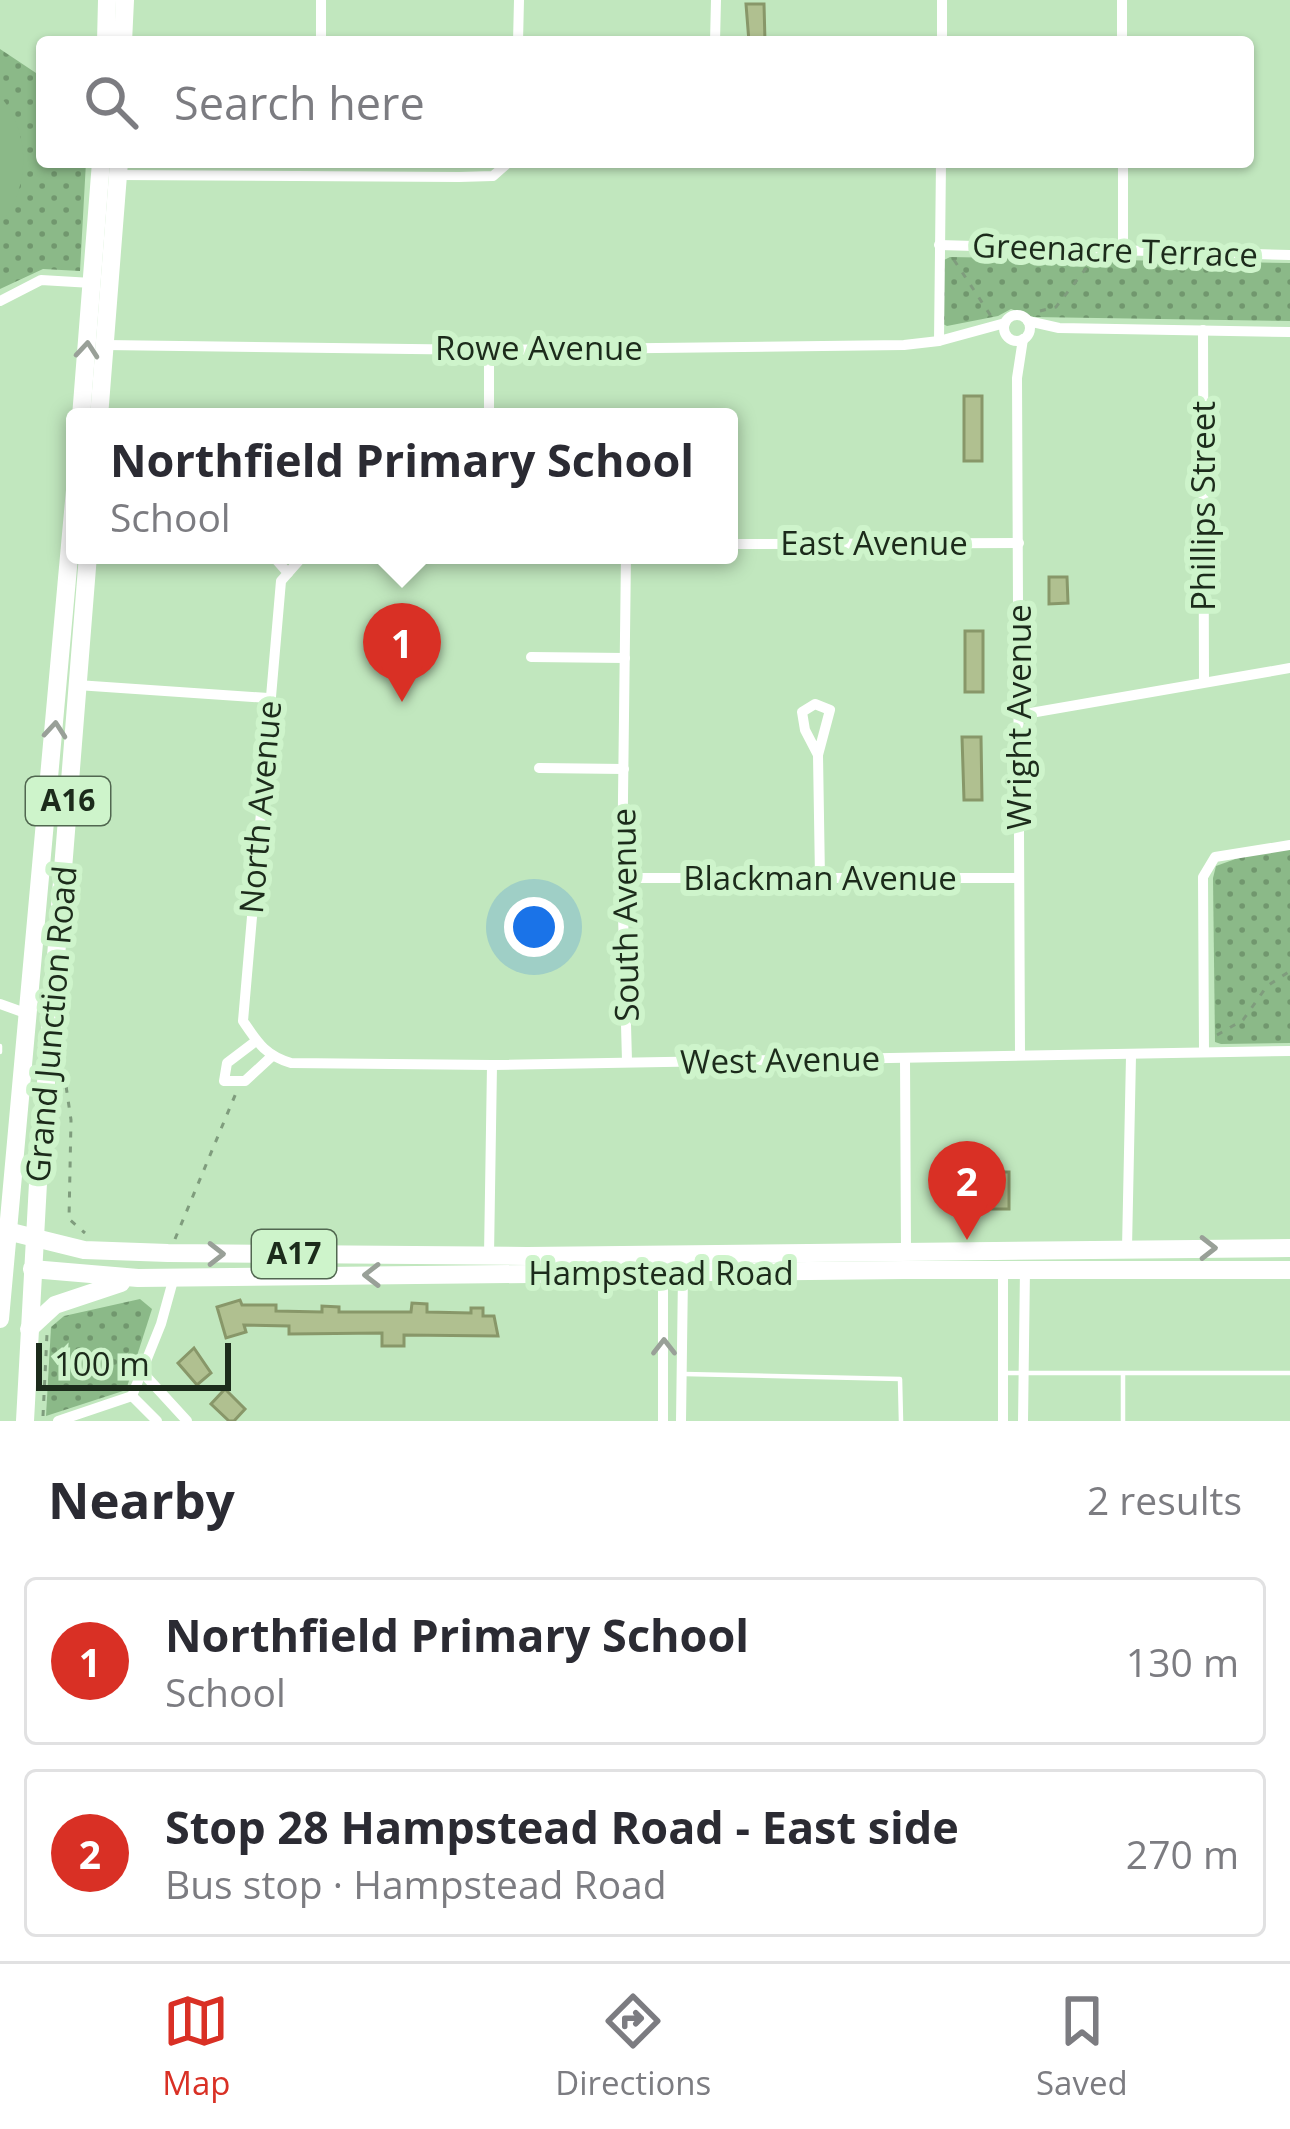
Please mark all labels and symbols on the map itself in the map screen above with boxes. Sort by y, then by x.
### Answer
street label: Greenacre Terrace [971,222,1259,277]
street label: Rowe Avenue [435,325,643,370]
one-way arrow [73,340,99,359]
street label: Phillips Street [1180,401,1225,611]
street label: East Avenue [780,520,968,565]
pin: 1 [363,603,441,702]
street label: Wright Avenue [996,604,1041,830]
street label: North Avenue [228,699,291,915]
one-way arrow [42,720,67,739]
road number: A16 [26,777,110,825]
street label: South Avenue [600,808,649,1022]
street label: Blackman Avenue [683,855,957,900]
street label: Grand Junction Road [14,864,87,1184]
your location [504,897,564,957]
street label: West Avenue [680,1035,880,1084]
pin: 2 [928,1141,1006,1240]
road number: A17 [252,1230,336,1278]
one-way arrow [1200,1235,1218,1261]
one-way arrow [207,1240,226,1266]
street label: Hampstead Road [528,1250,794,1295]
one-way arrow [362,1262,380,1288]
scale bar [36,1337,231,1390]
one-way arrow [651,1337,677,1355]

